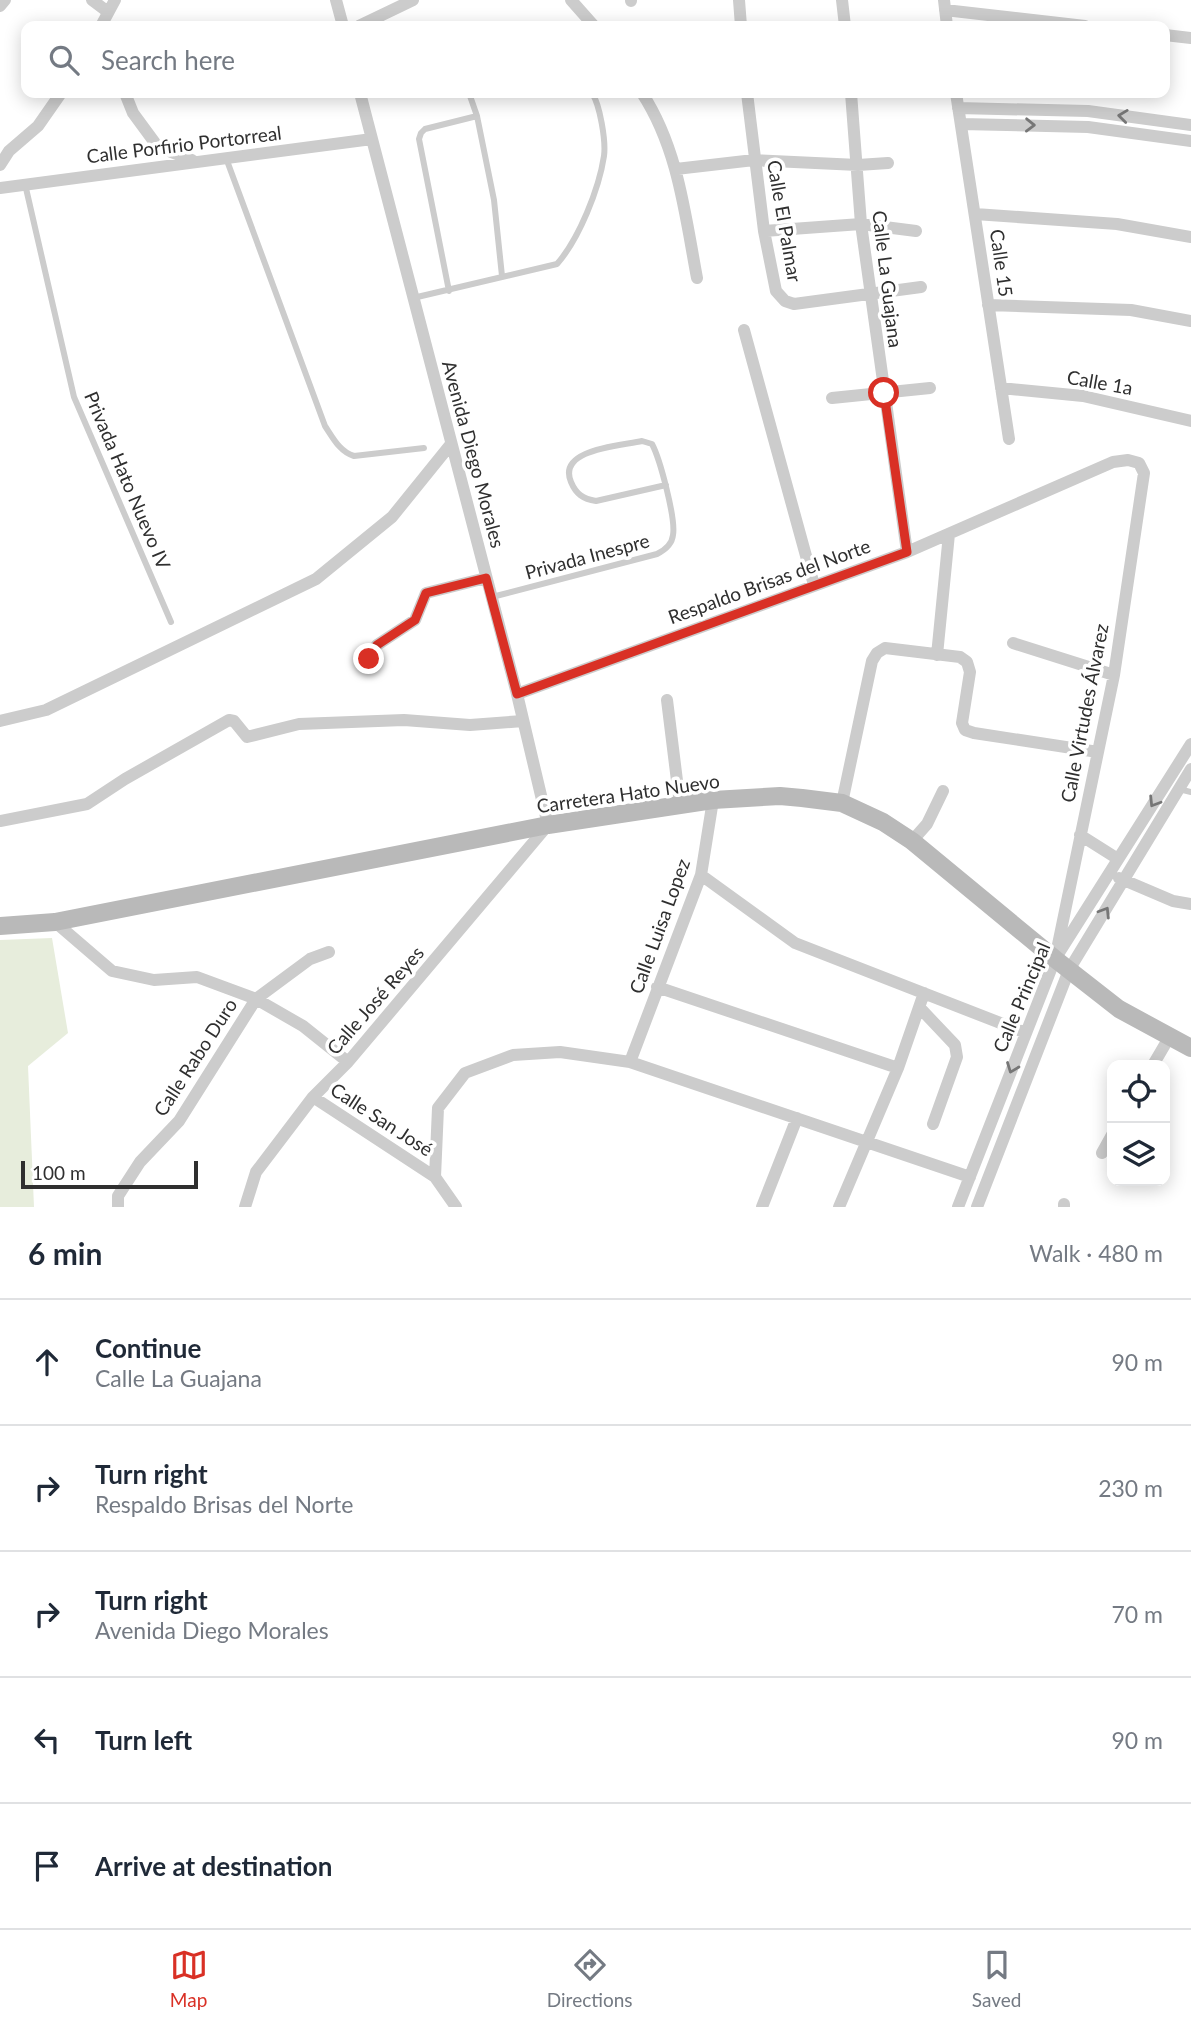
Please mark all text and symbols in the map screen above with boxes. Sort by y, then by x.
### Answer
search box [21,21,1170,98]
icon: search [45,41,83,79]
text: Search here [101,44,235,76]
one-way arrow [1118,108,1129,123]
one-way arrow [1024,118,1035,133]
street label: Calle Porfirio Portorreal [85,121,283,167]
street label: Calle El Palmar [763,158,807,284]
street label: Calle La Guajana [868,209,908,349]
street label: Calle 15 [986,228,1018,298]
street label: Avenida Diego Morales [438,358,510,550]
street label: Calle 1a [1065,365,1135,399]
route start [868,377,899,408]
street label: Privada Hato Nuevo IV [80,388,176,572]
street label: Privada Inespre [522,528,652,584]
street label: Respaldo Brisas del Norte [665,534,873,628]
street label: Calle Virtudes Álvarez [1055,622,1113,804]
route end [353,643,384,674]
street label: Carretera Hato Nuevo [535,769,721,817]
one-way arrow [1150,794,1163,807]
street label: Calle Luisa Lopez [624,855,694,997]
one-way arrow [1096,906,1109,919]
street label: Calle Principal [987,938,1055,1056]
street label: Calle José Reyes [322,941,428,1059]
street label: Calle Rabo Duro [148,994,242,1120]
map controls [1107,1060,1170,1186]
button: locate [1107,1060,1170,1123]
one-way arrow [1007,1061,1021,1073]
street label: Calle San José [327,1077,437,1161]
button: layers [1107,1123,1170,1186]
scale bar [21,1158,198,1190]
text: 100 m [32,1161,86,1184]
text: 6 min [28,1235,102,1271]
text: Walk · 480 m [1029,1239,1163,1267]
text: Continue [95,1332,201,1364]
icon: ahead [28,1343,66,1381]
text: 90 m [1112,1348,1163,1376]
text: Calle La Guajana [95,1364,262,1392]
text: Turn right [95,1458,208,1490]
icon: right [28,1469,66,1507]
text: 230 m [1098,1474,1163,1502]
text: Respaldo Brisas del Norte [95,1490,353,1518]
text: Turn right [95,1584,208,1616]
icon: right [28,1595,66,1633]
text: 70 m [1112,1600,1163,1628]
text: Avenida Diego Morales [95,1616,329,1644]
icon: left [28,1721,66,1759]
text: Turn left [95,1724,192,1756]
text: 90 m [1112,1726,1163,1754]
icon: arrive [28,1847,66,1885]
text: Arrive at destination [95,1850,332,1882]
tab: Map [170,1946,208,2011]
tab: Directions [547,1946,633,2011]
tab: Saved [972,1946,1021,2011]

